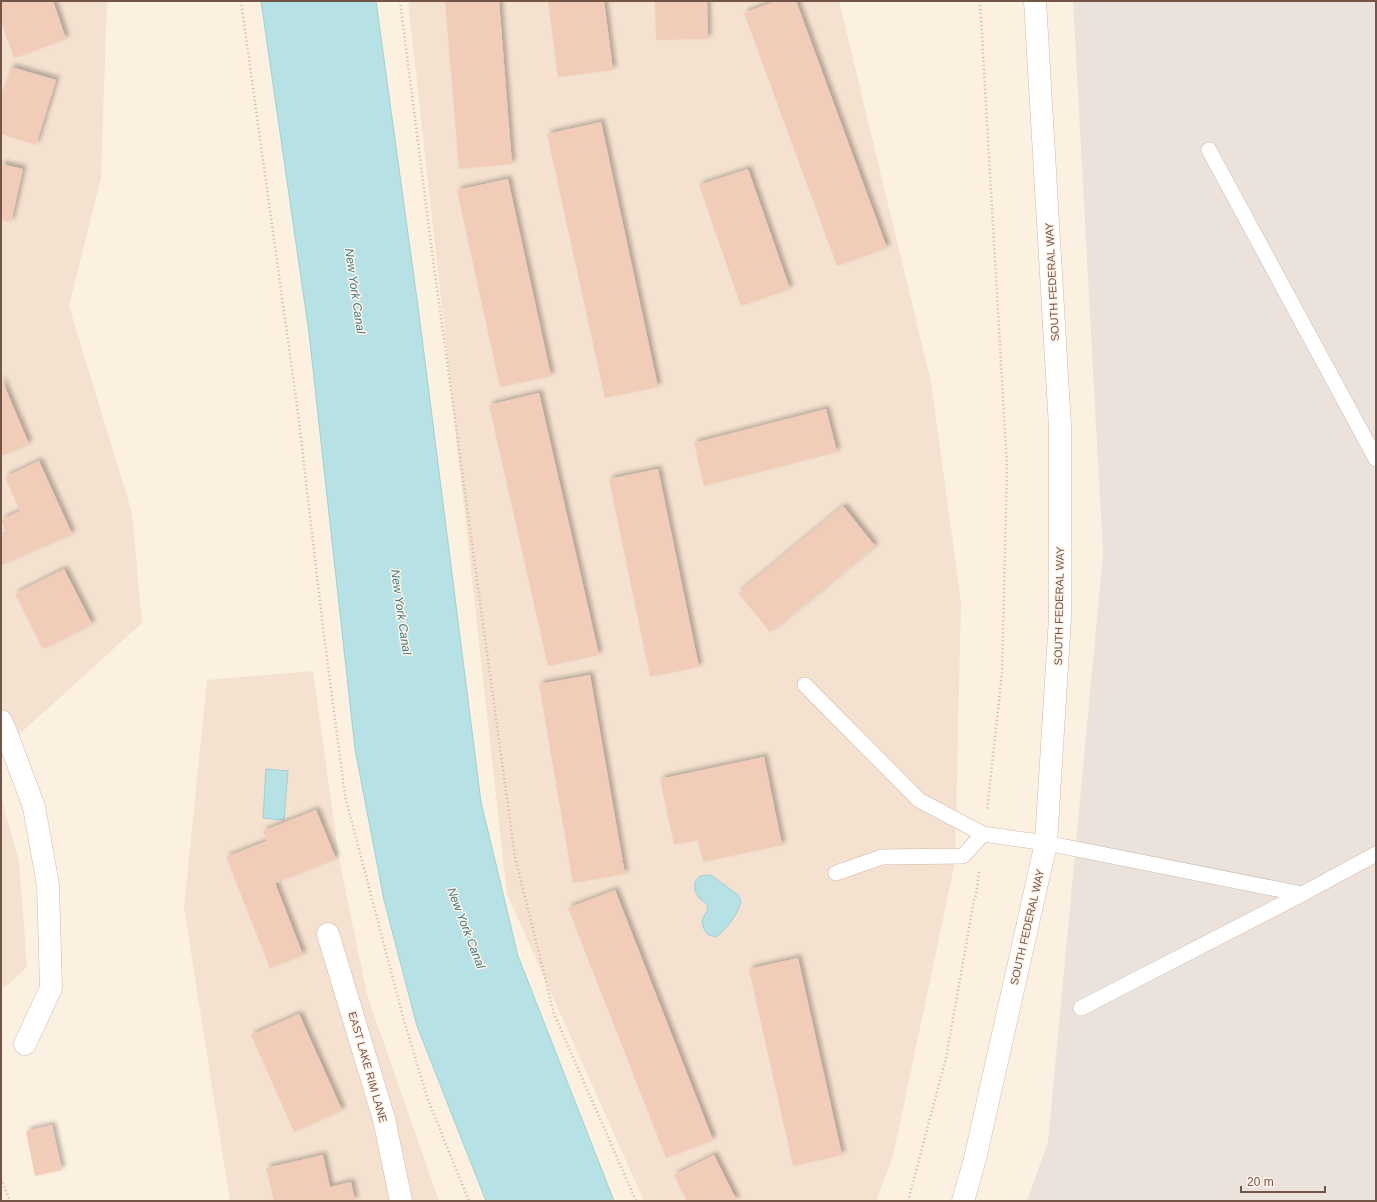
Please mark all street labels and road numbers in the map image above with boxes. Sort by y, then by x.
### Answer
street label: SOUTH FEDERAL WAY [1043,222,1061,342]
street label: SOUTH FEDERAL WAY [1052,546,1066,665]
street label: SOUTH FEDERAL WAY [1008,867,1046,986]
street label: EAST LAKE RIM LANE [346,1010,390,1124]

